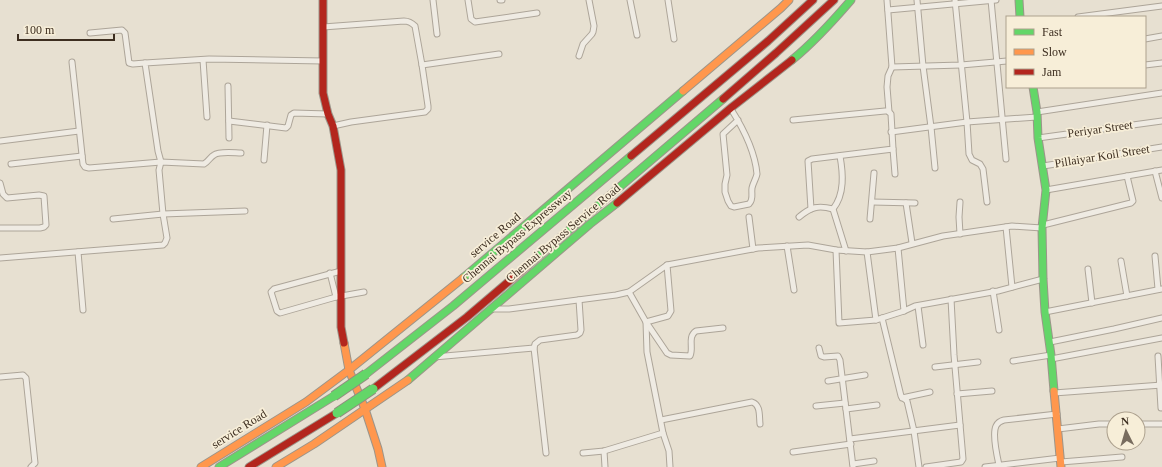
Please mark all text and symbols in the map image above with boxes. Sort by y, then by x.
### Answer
scale bar [18,16,114,42]
legend [1006,16,1146,88]
text: 100 m [24,23,55,37]
text: Fast [1042,25,1063,39]
text: Slow [1042,45,1067,59]
text: Jam [1042,65,1062,79]
street label: Periyar Street [1067,117,1134,141]
street label: Pillaiyar Koil Street [1054,141,1151,170]
street label: Chennai Bypass Service Road [503,181,623,285]
street label: Chennai Bypass Expressway [459,186,575,286]
street label: service Road [467,210,523,260]
street label: service Road [209,407,269,451]
north arrow [1106,411,1146,451]
text: N [1121,415,1130,427]

